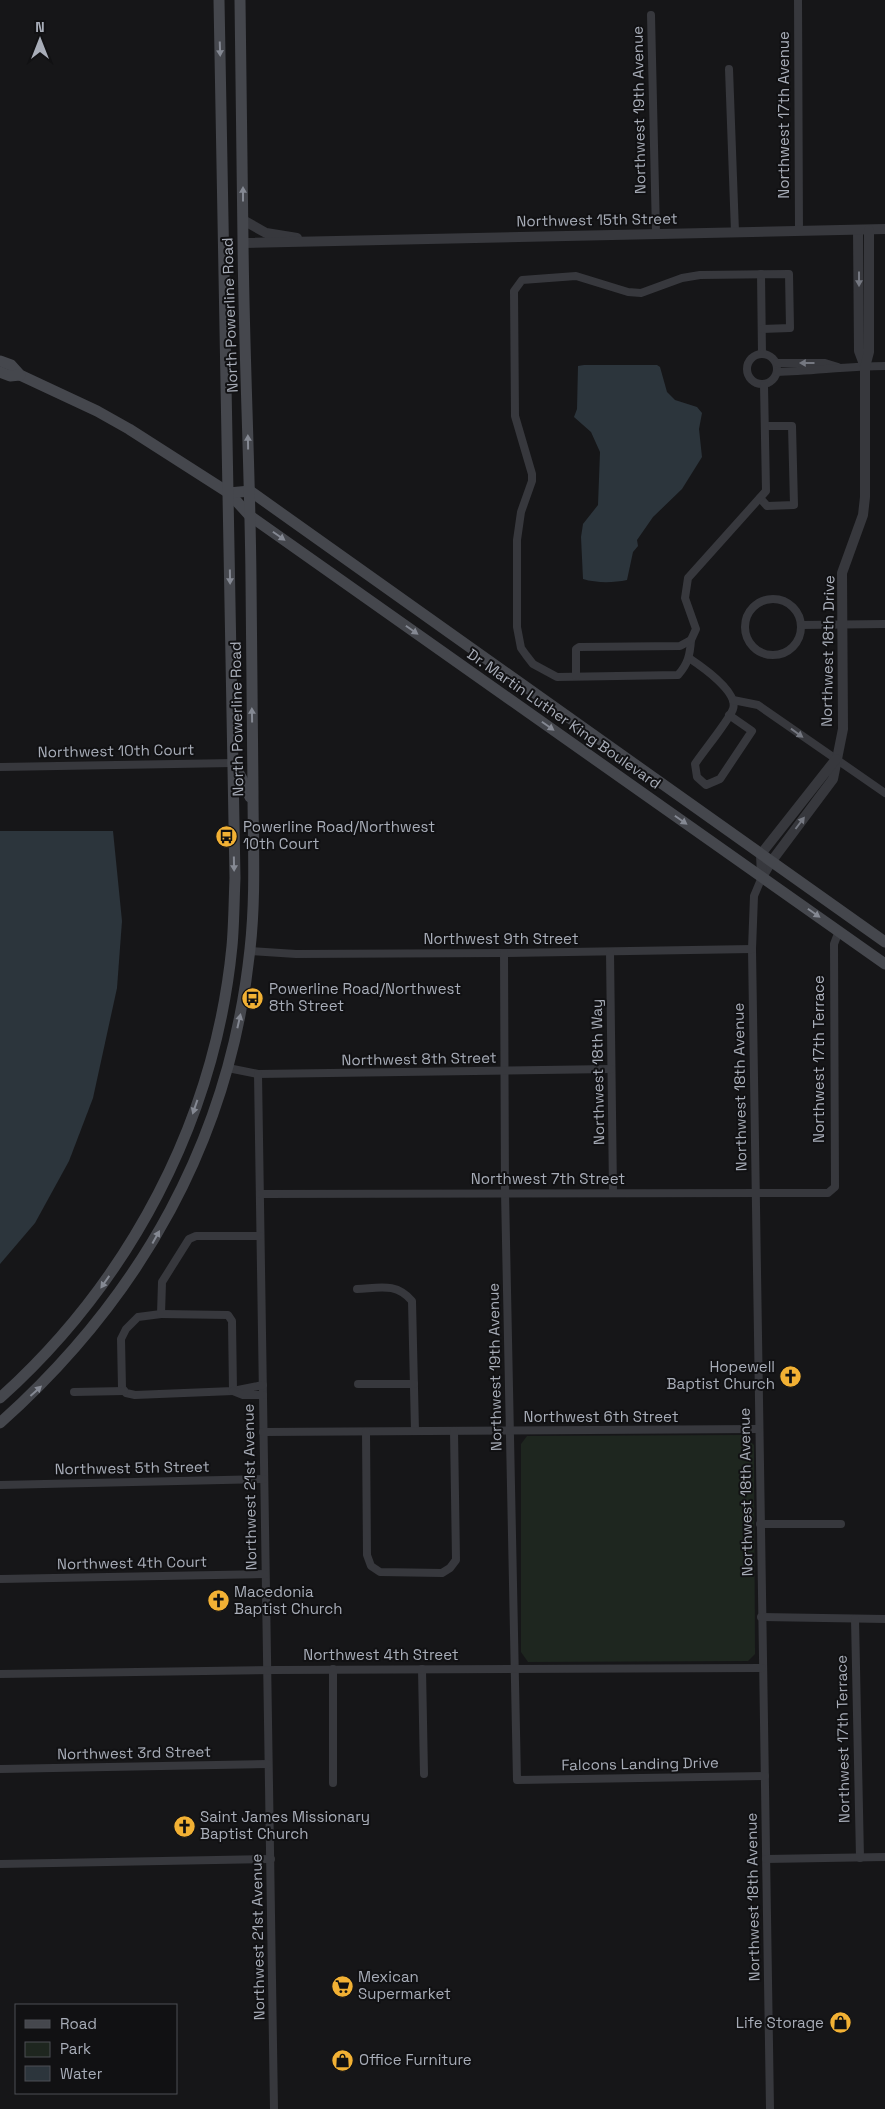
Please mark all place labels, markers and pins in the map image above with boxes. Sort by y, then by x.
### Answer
place label: Powerline Road/Northwest 10th Court [243,817,435,853]
bus stop icon: Powerline Road/Northwest 10th Court [215,824,239,848]
place label: Powerline Road/Northwest 8th Street [269,979,461,1015]
bus stop icon: Powerline Road/Northwest 8th Street [241,986,265,1010]
place label: Hopewell Baptist Church [667,1357,775,1393]
church icon: Hopewell Baptist Church [779,1364,803,1388]
place label: Macedonia Baptist Church [234,1582,342,1618]
church icon: Macedonia Baptist Church [206,1589,230,1613]
place label: Saint James Missionary Baptist Church [200,1807,370,1843]
church icon: Saint James Missionary Baptist Church [172,1814,196,1838]
place label: Mexican Supermarket [358,1967,451,2003]
supermarket icon: Mexican Supermarket [330,1974,354,1998]
shop icon: Life Storage [828,2011,852,2035]
place label: Life Storage [736,2013,824,2032]
shop icon: Office Furniture [331,2048,355,2072]
place label: Office Furniture [359,2050,472,2069]

